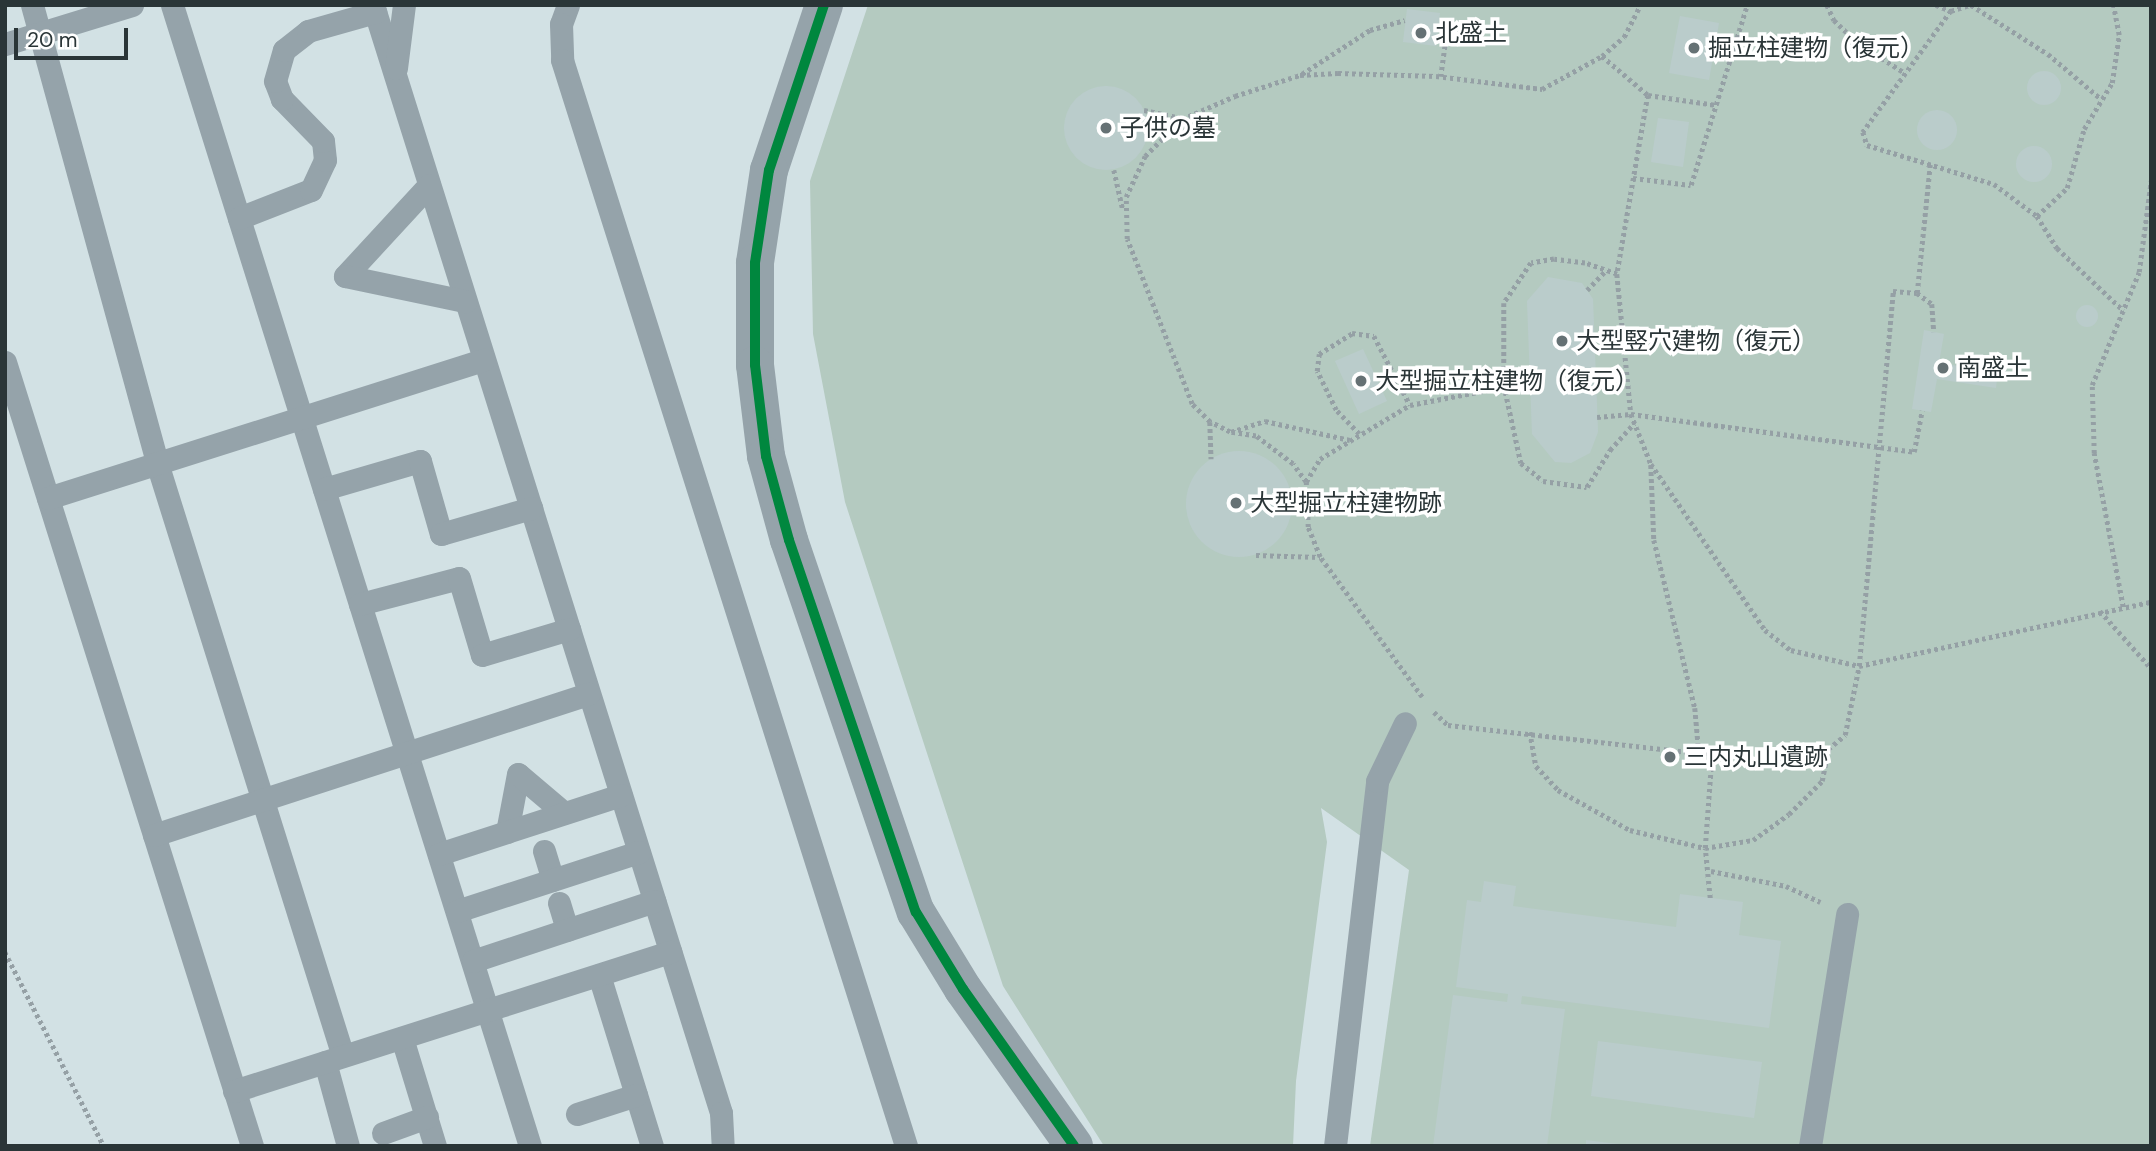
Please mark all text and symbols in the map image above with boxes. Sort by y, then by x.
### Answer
scale bar [18,14,131,58]
place label: 北盛土 [1435,19,1507,47]
marker: 北盛土 [1413,25,1429,41]
text: 20 m [27,26,78,54]
place label: 掘立柱建物（復元） [1708,34,1924,62]
marker: 掘立柱建物（復元） [1686,40,1702,56]
place label: 子供の墓 [1120,114,1216,142]
marker: 子供の墓 [1098,120,1114,136]
place label: 大型竪穴建物（復元） [1576,327,1816,355]
marker: 大型竪穴建物（復元） [1554,333,1570,349]
place label: 南盛土 [1957,354,2029,382]
marker: 南盛土 [1935,360,1951,376]
place label: 大型掘立柱建物（復元） [1375,367,1639,395]
marker: 大型掘立柱建物（復元） [1353,373,1369,389]
place label: 大型掘立柱建物跡 [1250,489,1442,517]
marker: 大型掘立柱建物跡 [1228,495,1244,511]
place label: 三内丸山遺跡 [1684,743,1828,771]
marker: 三内丸山遺跡 [1662,749,1678,765]

